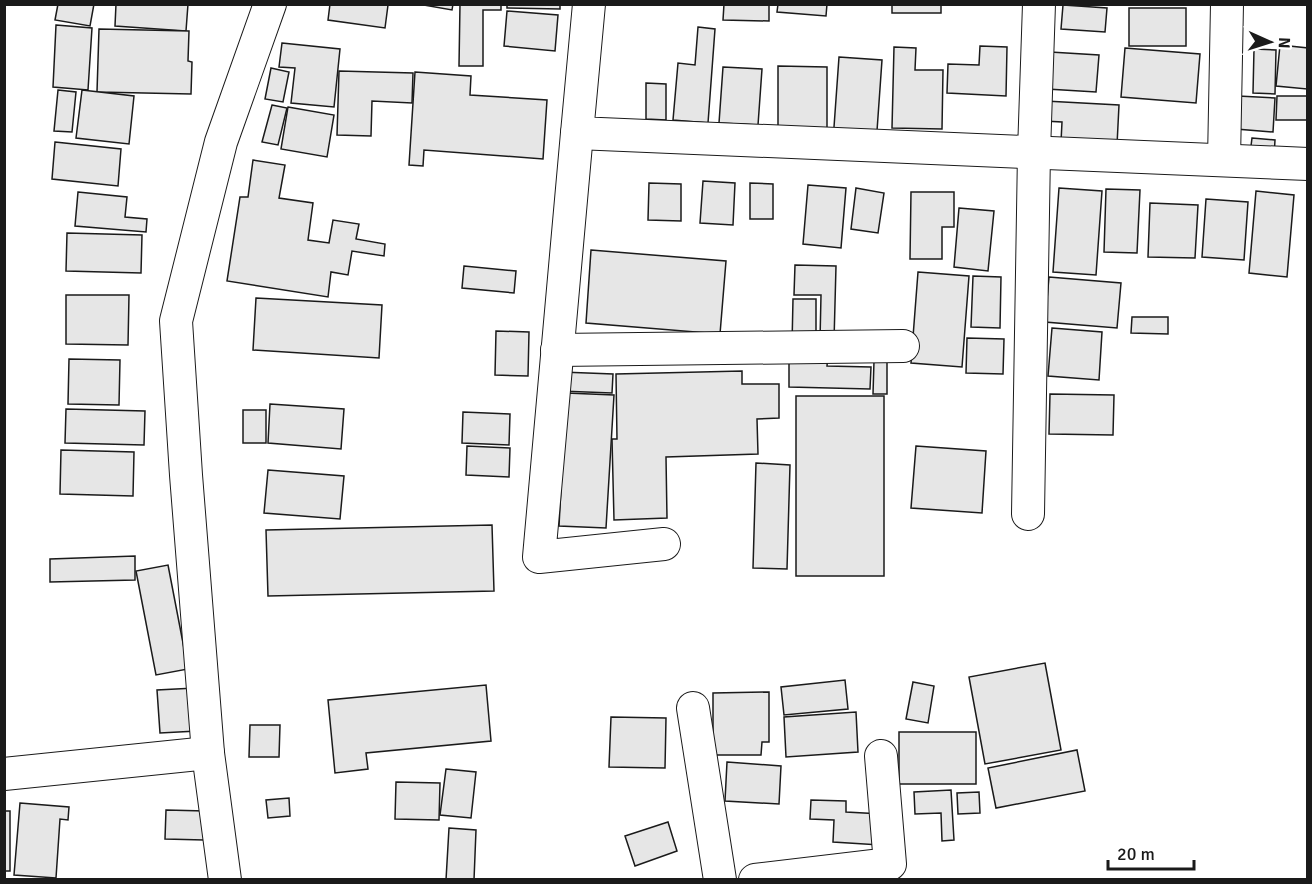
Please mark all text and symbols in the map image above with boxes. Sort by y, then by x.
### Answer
north arrow [1240,12,1300,72]
text: N [1274,37,1294,49]
scale bar [1108,833,1194,871]
text: 20 m [1117,843,1155,865]

